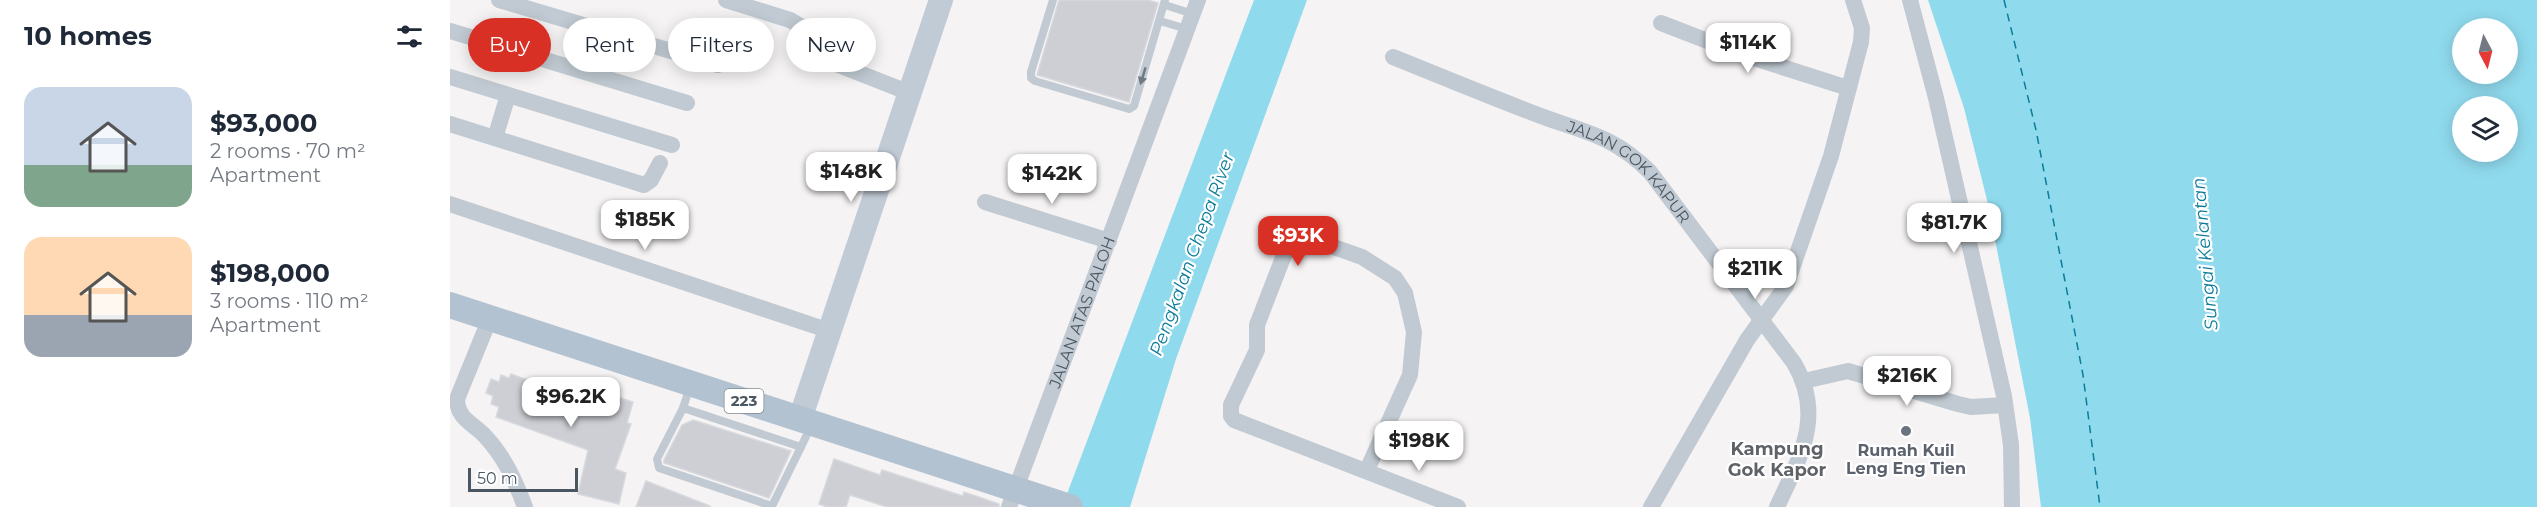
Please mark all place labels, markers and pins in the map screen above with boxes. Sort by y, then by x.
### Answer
pin: $114K [1706,23,1790,74]
pin: $148K [809,152,893,203]
pin: $142K [1010,154,1094,205]
pin: $185K [603,200,687,251]
pin: $81.7K [1905,203,2003,254]
pin: $93K [1262,216,1334,267]
pin: $211K [1713,249,1797,300]
pin: $216K [1865,356,1949,407]
pin: $96.2K [522,377,620,428]
pin: $198K [1377,421,1461,472]
marker: Rumah Kuil Leng Eng Tien [1899,424,1913,438]
place label: Rumah Kuil Leng Eng Tien [1846,441,1966,478]

